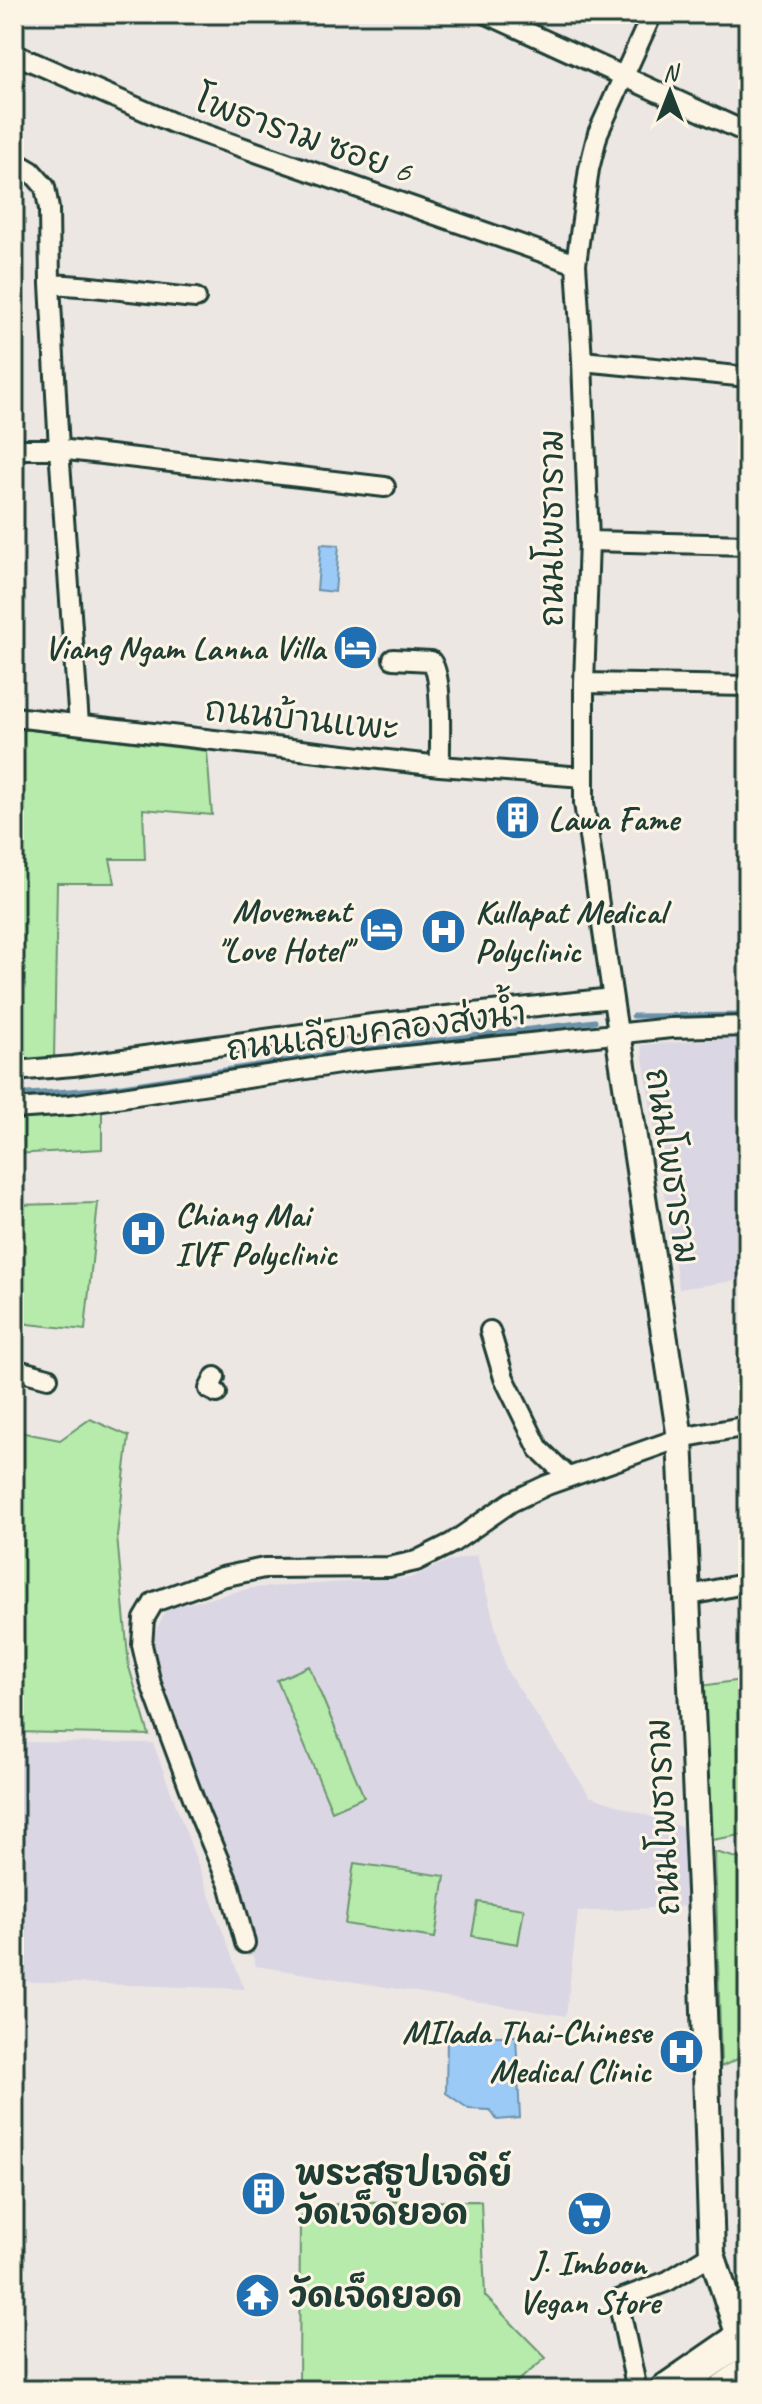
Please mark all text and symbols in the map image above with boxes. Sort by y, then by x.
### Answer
north arrow [630,52,710,132]
text: N [663,59,680,87]
street label: โพธาราม ซอย 6 [190,77,420,193]
street label: ถนนโพธาราม [529,429,573,627]
hotel icon: Viang Ngam Lanna Villa [332,623,380,671]
place label: Viang Ngam Lanna Villa [44,626,328,669]
street label: ถนนบ้านแพะ [203,687,401,750]
building icon: Lawa Fame [493,794,541,842]
place label: Lawa Fame [548,797,682,840]
place label: Movement "Love Hotel" [217,889,358,971]
place label: Kullapat Medical Polyclinic [475,890,672,972]
hotel icon: Movement "Love Hotel" [358,906,406,954]
hospital icon: Kullapat Medical Polyclinic [420,907,468,955]
street label: ถนนเลียบคลองส่งน้ำ [223,981,528,1070]
street label: ถนนโพธาราม [636,1065,710,1267]
place label: Chiang Mai IVF Polyclinic [175,1193,338,1275]
hospital icon: Chiang Mai IVF Polyclinic [120,1210,168,1258]
street label: ถนนโพธาราม [635,1717,689,1917]
place label: MIlada Thai-Chinese Medical Clinic [402,2010,654,2092]
hospital icon: MIlada Thai-Chinese Medical Clinic [658,2027,706,2075]
place label: พระสธูปเจดีย์ วัดเจ็ดยอด [295,2150,512,2234]
building icon: พระสธูปเจดีย์ วัดเจ็ดยอด [240,2169,288,2217]
supermarket icon: J. Imboon Vegan Store [565,2190,613,2238]
place label: J. Imboon Vegan Store [518,2241,663,2323]
temple icon: วัดเจ็ดยอด [234,2271,282,2319]
place label: วัดเจ็ดยอด [289,2271,462,2317]

